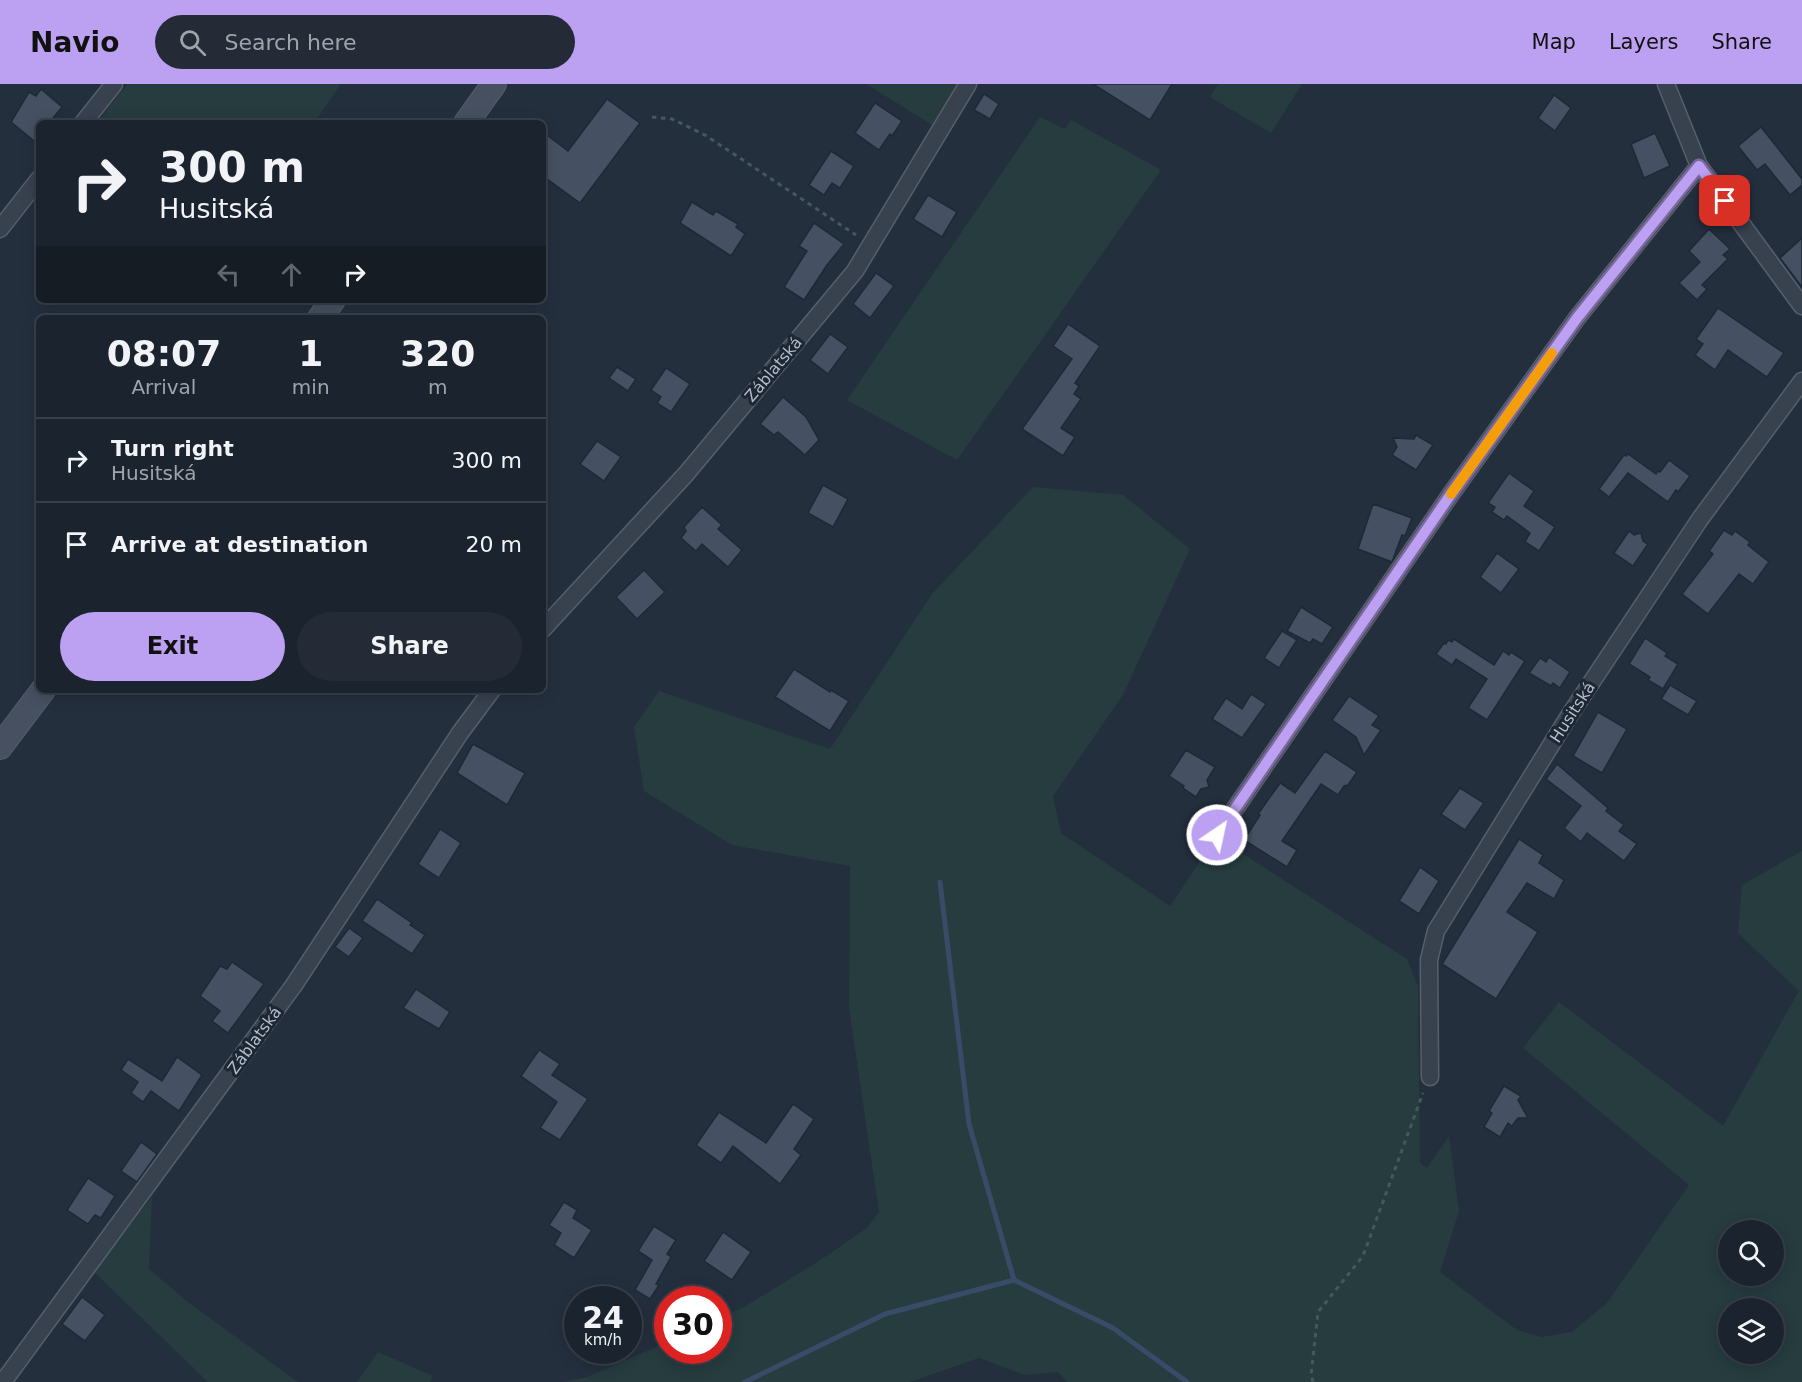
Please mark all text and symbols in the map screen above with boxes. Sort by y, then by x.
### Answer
search box [155,15,575,69]
text: Navio [30,26,119,59]
icon: search [176,26,209,59]
text: Search here [224,30,357,55]
text: Map [1532,30,1576,54]
text: Layers [1609,30,1678,54]
text: Share [1711,30,1772,54]
text: 300 m [159,143,305,192]
icon: right [60,144,138,222]
pin [1699,175,1750,226]
icon: arrive [1708,184,1741,217]
text: Husitská [159,193,274,224]
icon: left [212,258,245,291]
icon: ahead [275,258,308,291]
icon: right [338,258,371,291]
text: 08:07 [107,333,221,374]
text: 1 [298,333,323,374]
text: 320 [400,333,475,374]
street label: Záblatská [741,333,806,406]
text: Arrival [131,375,196,399]
text: min [292,375,330,399]
text: m [428,375,448,399]
text: Turn right [111,436,234,461]
icon: right [60,444,93,477]
text: 300 m [452,448,522,473]
text: Husitská [111,461,196,485]
icon: arrive [60,528,93,561]
text: Arrive at destination [111,532,368,557]
text: 20 m [466,532,522,557]
button: Exit [60,612,285,681]
button: Share [297,612,522,681]
street label: Husitská [1546,678,1599,746]
position arrow [1185,803,1249,867]
street label: Záblatská [224,1003,285,1078]
map controls [1718,1220,1784,1364]
button: search [1718,1220,1784,1286]
speed limit sign: 30 [654,1286,732,1364]
button: layers [1718,1298,1784,1364]
text: 24 [582,1300,624,1335]
text: km/h [584,1331,622,1349]

